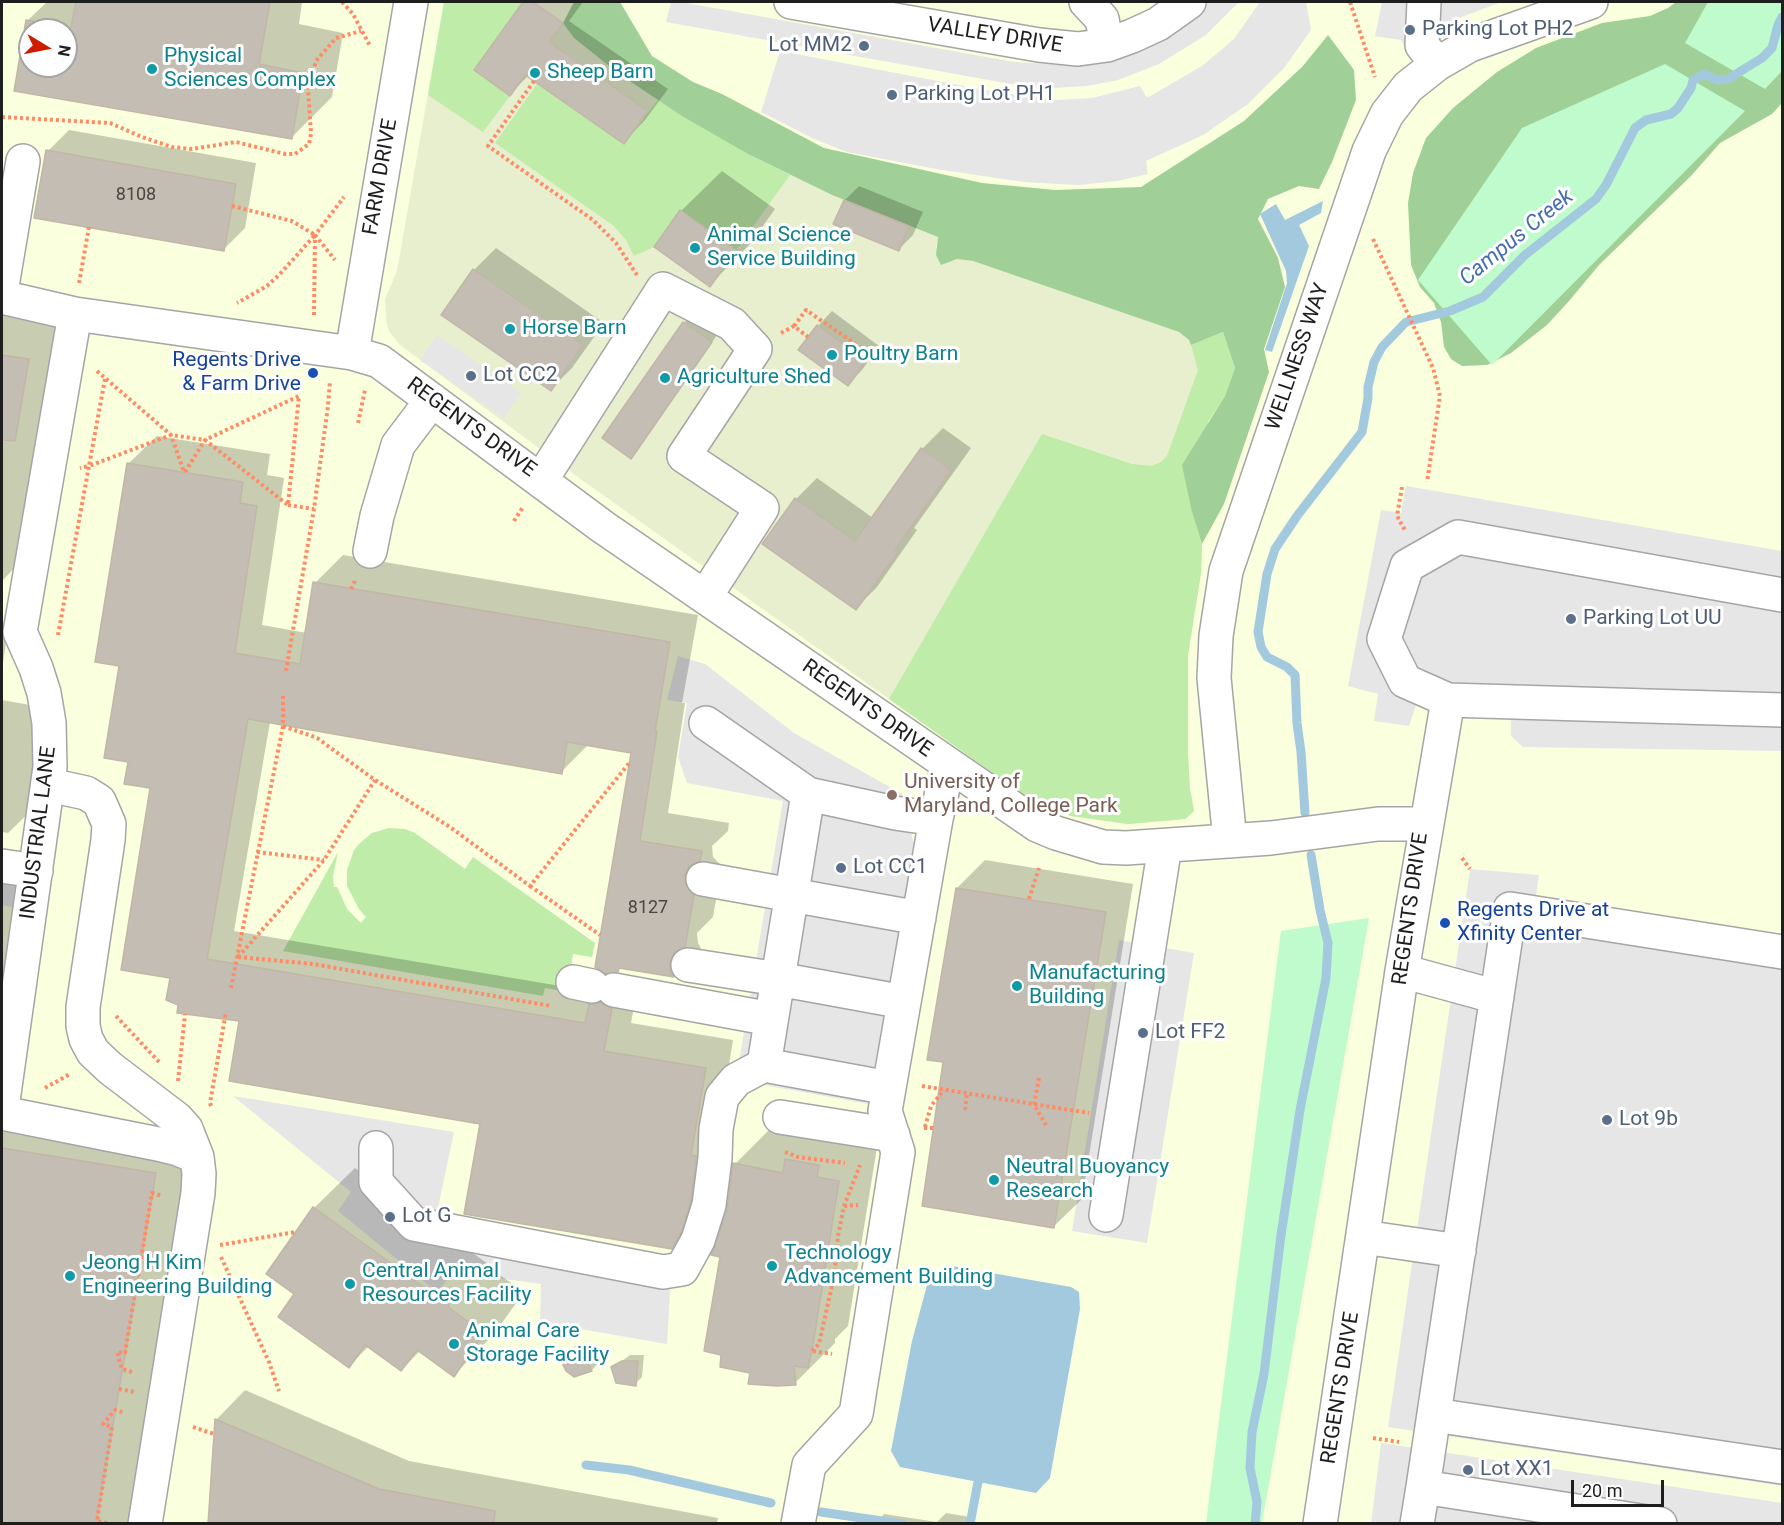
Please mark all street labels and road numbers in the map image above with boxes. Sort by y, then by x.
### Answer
street label: VALLEY DRIVE [926,13,1064,59]
street label: FARM DRIVE [358,117,404,237]
street label: WELLNESS WAY [1261,280,1335,434]
street label: REGENTS DRIVE [401,373,541,483]
street label: REGENTS DRIVE [797,655,937,763]
street label: INDUSTRIAL LANE [16,745,62,921]
street label: REGENTS DRIVE [1388,831,1434,987]
street label: REGENTS DRIVE [1317,1310,1365,1466]

